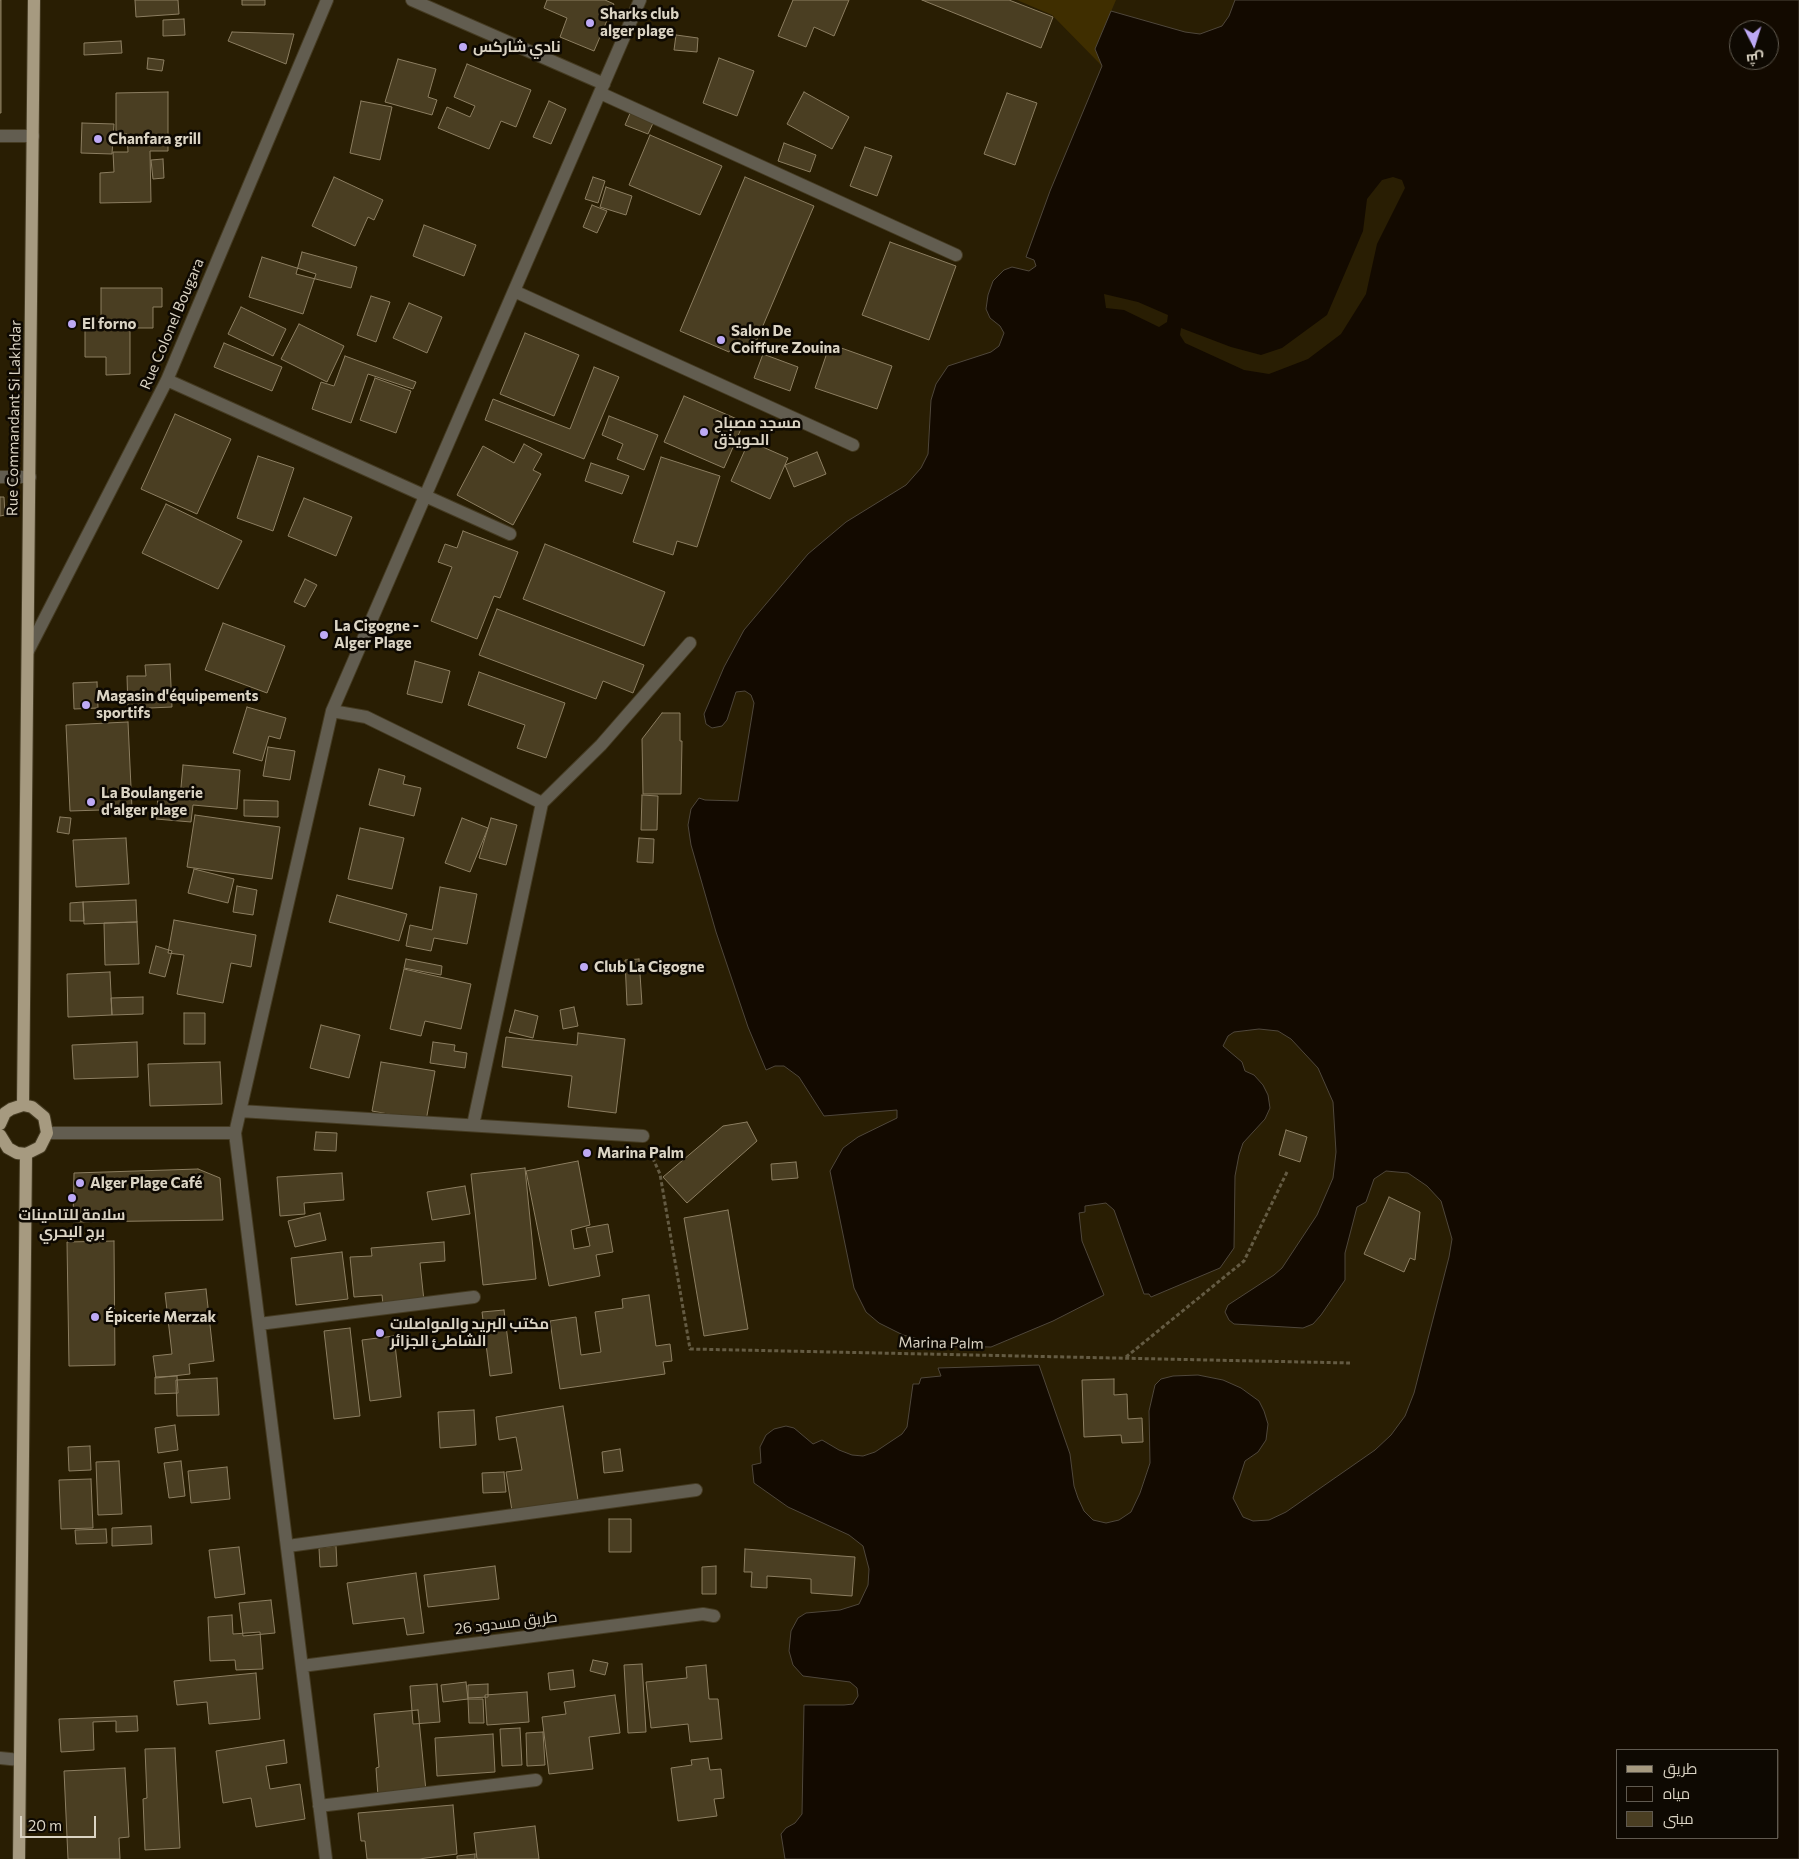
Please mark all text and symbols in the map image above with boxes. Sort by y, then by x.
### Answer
place label: Sharks club alger plage [600,5,679,40]
marker: Sharks club alger plage [584,17,596,29]
north arrow [1729,20,1779,70]
place label: نادي شاركس [473,38,561,56]
marker: نادي شاركس [457,41,469,53]
text: ش [1746,50,1765,69]
place label: Chanfara grill [108,130,201,148]
marker: Chanfara grill [92,133,104,145]
street label: Rue Colonel Bougara [136,256,208,392]
place label: El forno [82,315,137,333]
marker: El forno [66,318,78,330]
street label: Rue Commandant Si Lakhdar [3,320,25,516]
place label: Salon De Coiffure Zouina [731,322,840,357]
marker: Salon De Coiffure Zouina [715,334,727,346]
place label: مسجد مصباح الحويذق [714,414,801,449]
marker: مسجد مصباح الحويذق [698,426,710,438]
place label: La Cigogne - Alger Plage [334,617,419,652]
marker: La Cigogne - Alger Plage [318,629,330,641]
place label: Magasin d'équipements sportifs [96,687,258,722]
marker: Magasin d'équipements sportifs [80,699,92,711]
place label: La Boulangerie d'alger plage [101,784,203,819]
marker: La Boulangerie d'alger plage [85,796,97,808]
place label: Club La Cigogne [594,958,704,976]
marker: Club La Cigogne [578,961,590,973]
place label: Marina Palm [597,1144,684,1162]
marker: Marina Palm [581,1147,593,1159]
place label: Alger Plage Café [90,1174,202,1192]
marker: Alger Plage Café [74,1177,86,1189]
marker: سلامة للتامينات برج البحري [66,1192,78,1204]
place label: سلامة للتامينات برج البحري [19,1206,125,1241]
place label: Épicerie Merzak [105,1308,216,1326]
marker: Épicerie Merzak [89,1311,101,1323]
place label: مكتب البريد والمواصلات الشاطئ الجزائر [390,1315,549,1350]
marker: مكتب البريد والمواصلات الشاطئ الجزائر [374,1327,386,1339]
street label: Marina Palm [898,1333,984,1353]
street label: طريق مسدود 26 [454,1608,558,1638]
legend [1616,1749,1779,1839]
text: طريق [1663,1759,1697,1777]
text: مياه [1663,1784,1690,1802]
scale bar [22,1806,99,1838]
text: مبنى [1663,1809,1694,1827]
text: 20 m [28,1816,62,1834]

